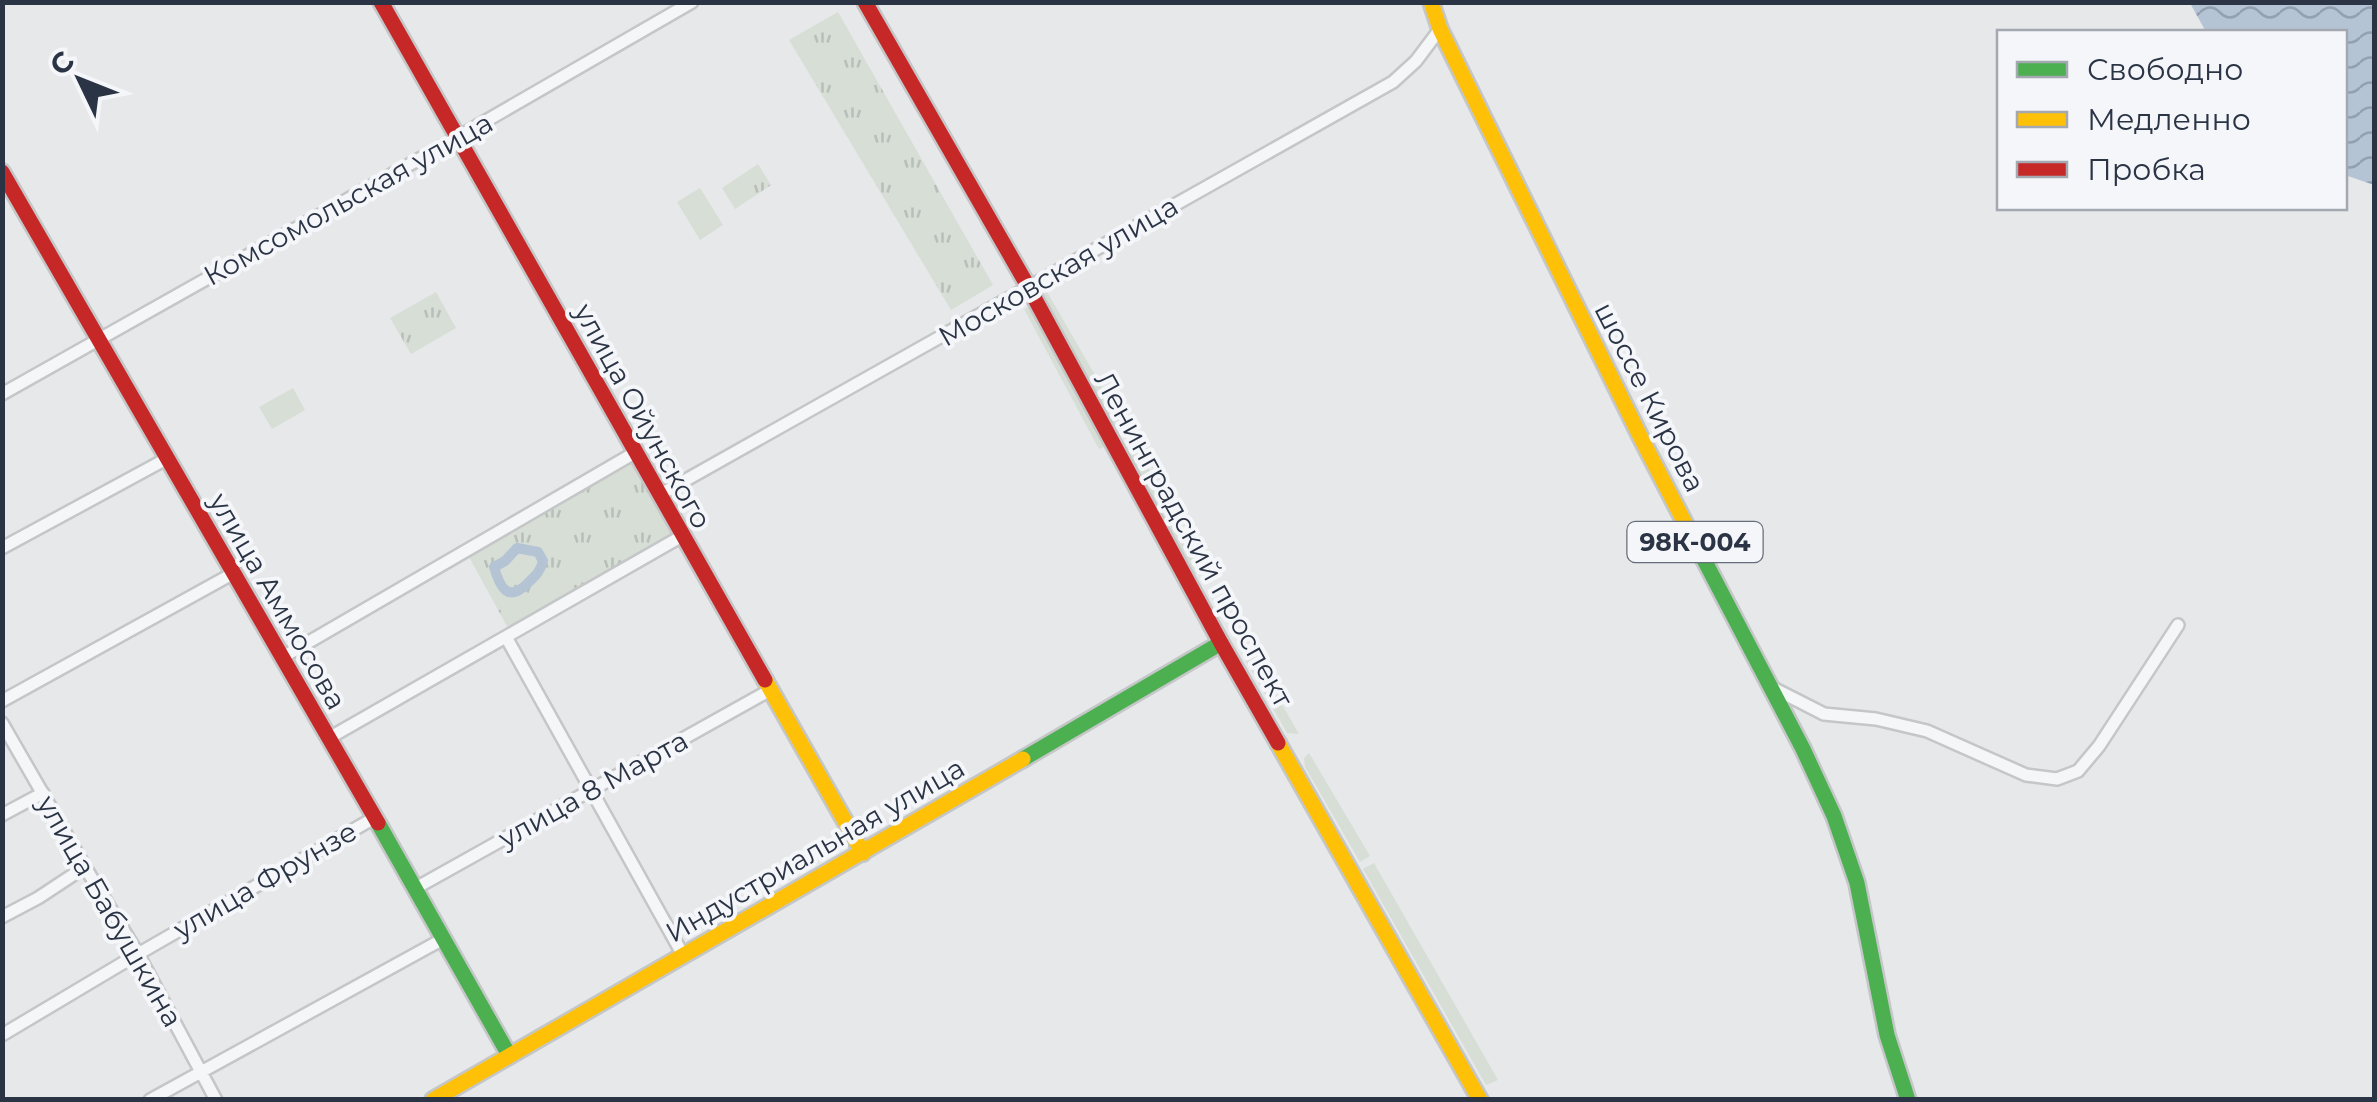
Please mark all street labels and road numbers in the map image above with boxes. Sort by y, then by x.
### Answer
street label: Комсомольская улица [198,105,498,293]
street label: Московская улица [932,189,1184,353]
street label: шоссе Кирова [1588,296,1712,498]
street label: улица Ойунского [567,297,719,535]
street label: Ленинградский проспект [1087,365,1301,713]
street label: улица Аммосова [202,486,354,715]
road number: 98К-004 [1628,522,1762,562]
street label: улица 8 Марта [491,723,694,856]
street label: Индустриальная улица [660,750,970,950]
street label: улица Бабушкина [29,788,190,1033]
street label: улица Фрунзе [166,814,363,947]

